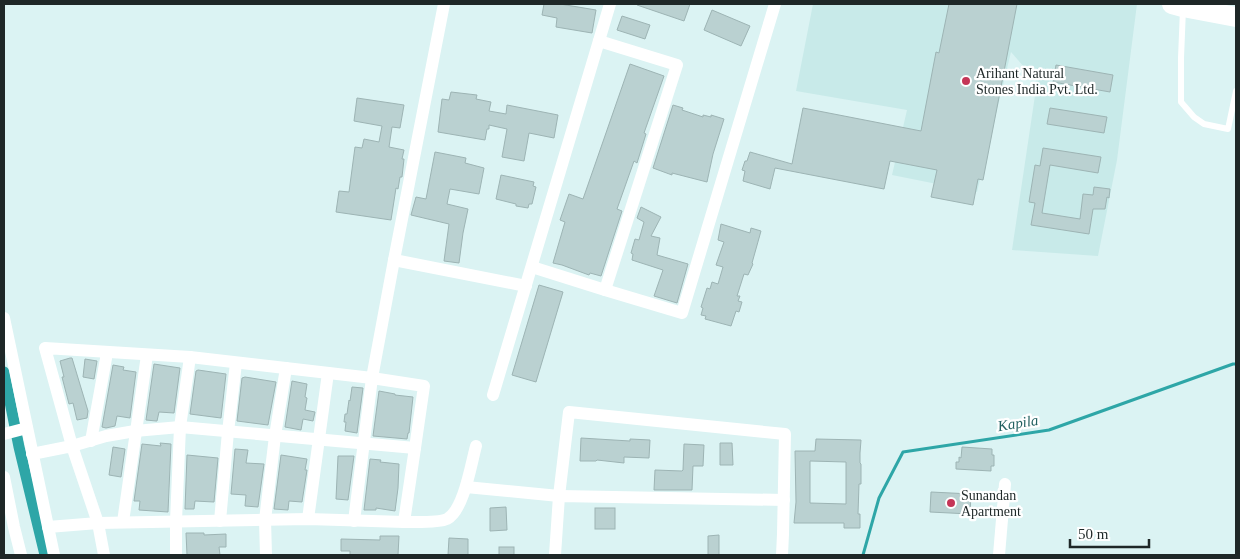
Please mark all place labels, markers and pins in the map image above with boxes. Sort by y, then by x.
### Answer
place label: Arihant Natural Stones India Pvt. Ltd. [976,66,1098,97]
marker: Arihant Natural Stones India Pvt. Ltd. [960,75,972,87]
place label: Sunandan Apartment [961,488,1021,519]
marker: Sunandan Apartment [945,497,957,509]

